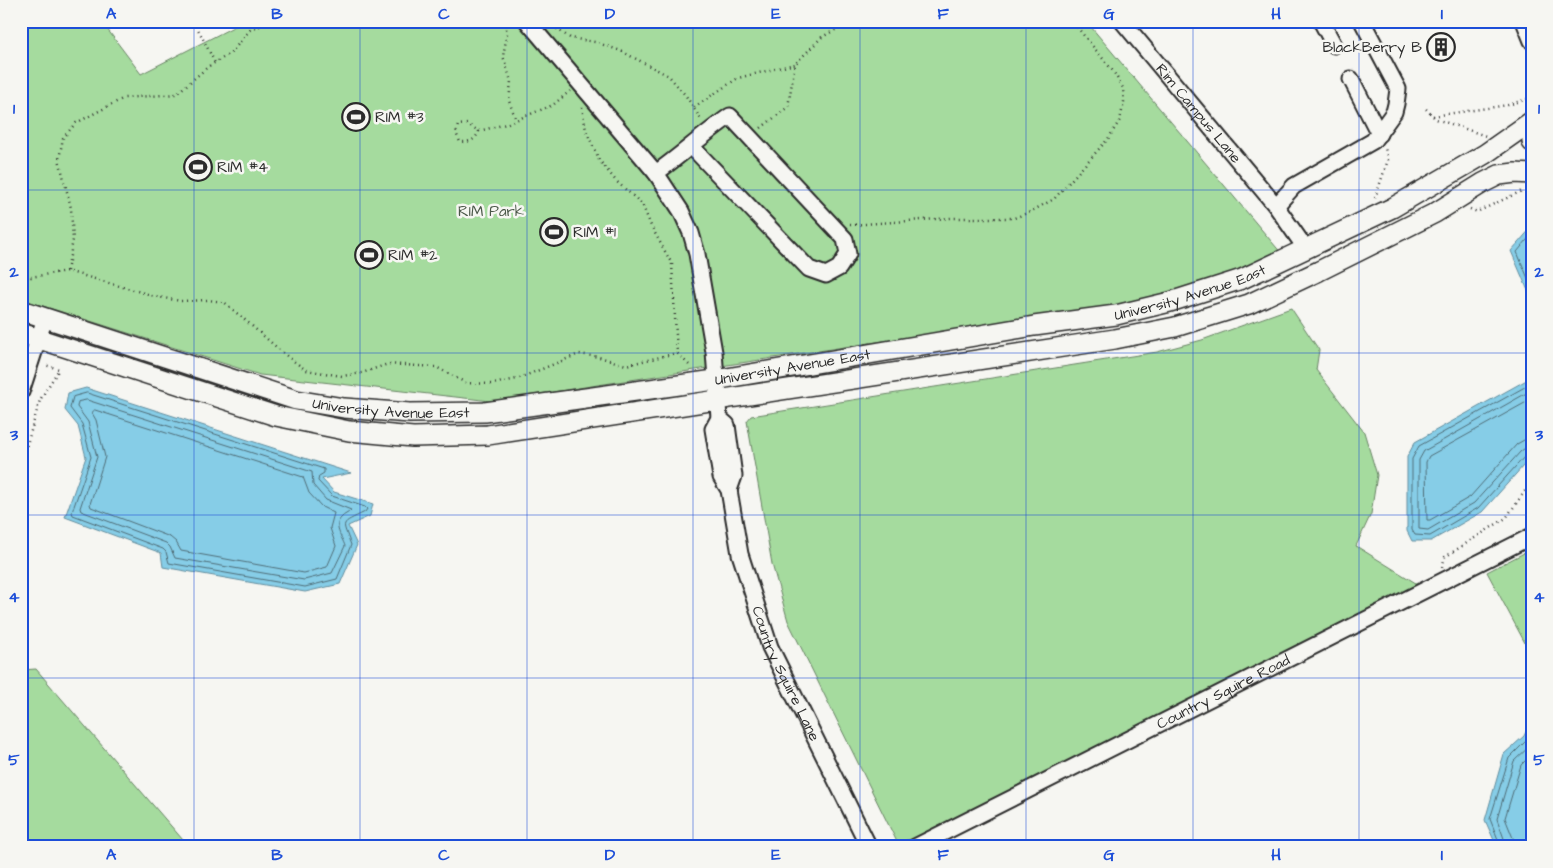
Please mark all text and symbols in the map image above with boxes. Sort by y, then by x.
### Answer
text: A [106,3,117,25]
text: B [271,3,283,25]
text: C [438,3,450,25]
text: D [605,3,616,25]
text: E [771,3,781,25]
text: F [937,3,949,25]
text: G [1103,3,1115,25]
text: H [1271,3,1281,25]
text: I [1441,3,1443,25]
building icon: BlackBerry B [1426,32,1456,62]
place label: BlackBerry B [1322,37,1422,59]
street label: Rim Campus Lane [1151,59,1246,168]
text: 1 [13,98,16,120]
text: 1 [1538,98,1541,120]
sports icon: RIM #3 [341,102,371,132]
place label: RIM #3 [375,107,424,128]
sports icon: RIM #4 [183,152,213,182]
place label: RIM #4 [217,157,268,178]
park label: RIM Park [458,201,524,222]
sports icon: RIM #1 [539,217,569,247]
place label: RIM #1 [573,222,616,243]
sports icon: RIM #2 [354,240,384,270]
place label: RIM #2 [388,245,438,266]
street label: University Avenue East [1112,259,1269,326]
text: 2 [8,261,19,283]
text: 2 [1533,261,1544,283]
street label: University Avenue East [713,344,872,391]
street label: University Avenue East [311,393,470,424]
text: 3 [9,424,19,446]
text: 3 [1534,424,1544,446]
text: 4 [9,586,20,608]
text: 4 [1534,586,1545,608]
street label: Country Squire Lane [746,603,825,745]
street label: Country Squire Road [1153,650,1294,735]
text: 5 [8,749,20,771]
text: 5 [1533,749,1545,771]
text: A [106,844,117,866]
text: B [271,844,283,866]
text: C [438,844,450,866]
text: D [605,844,616,866]
text: E [771,844,781,866]
text: F [937,844,949,866]
text: G [1103,844,1115,866]
text: H [1271,844,1281,866]
text: I [1441,844,1443,866]

